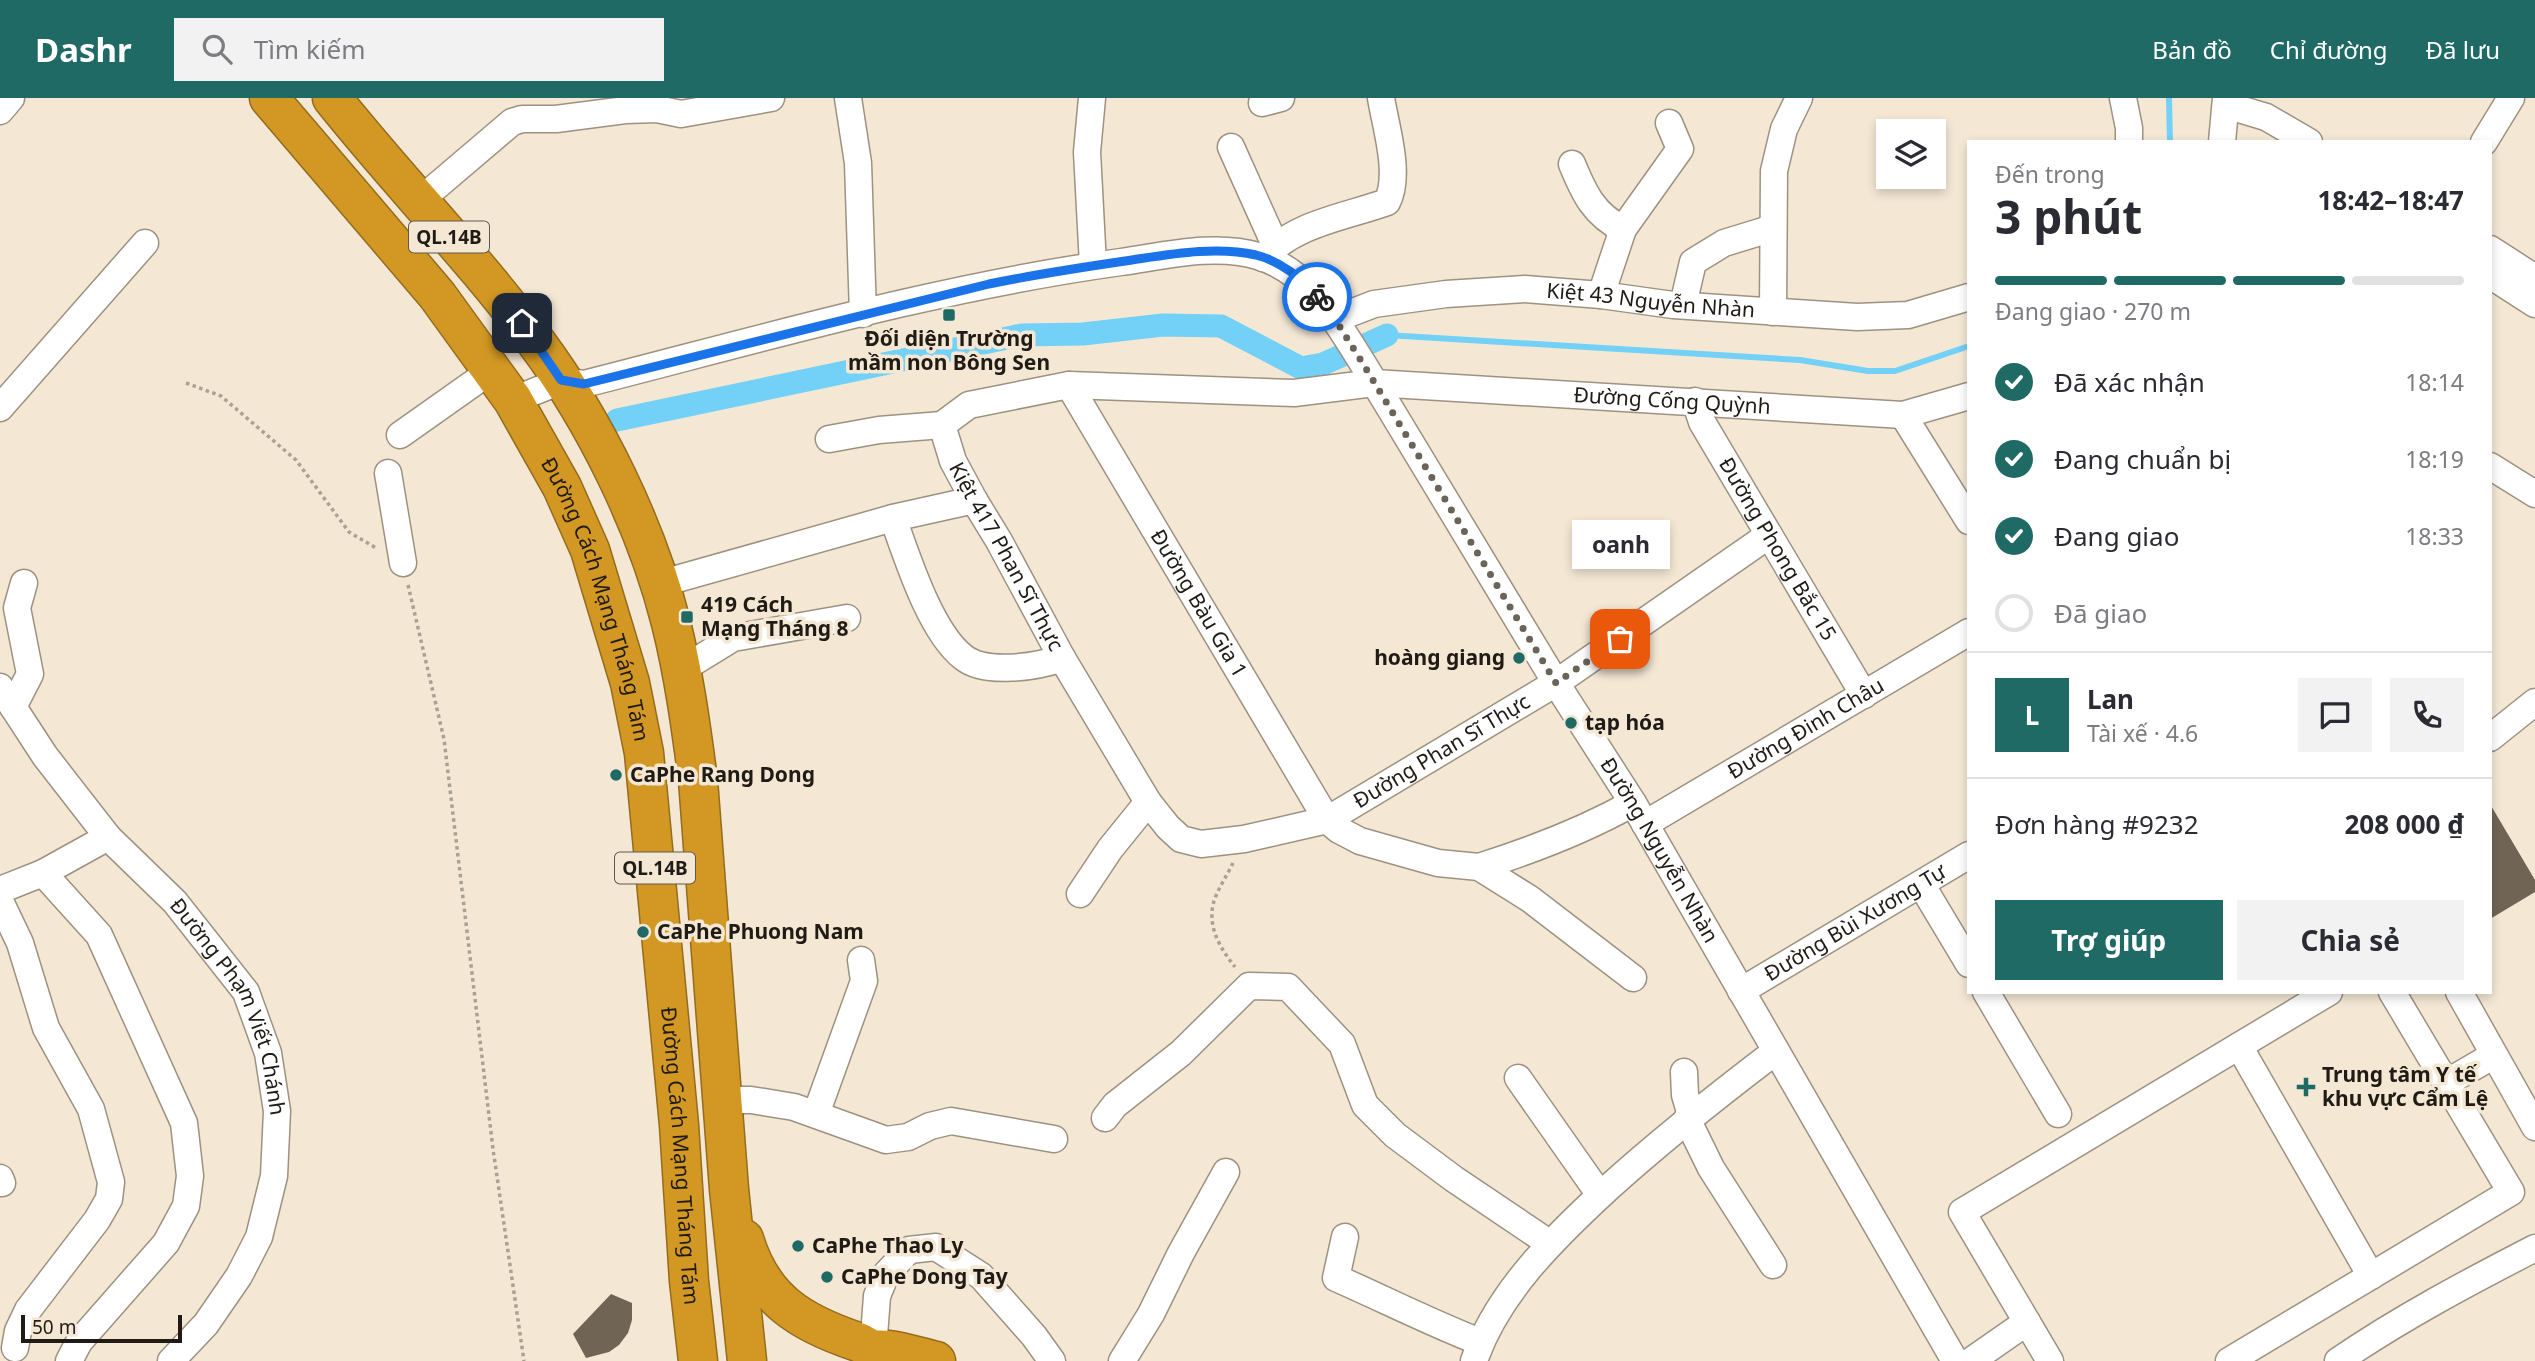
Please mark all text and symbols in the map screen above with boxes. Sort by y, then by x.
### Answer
search box [174,18,664,81]
text: Dashr [35,27,132,72]
icon: search [198,30,236,68]
text: Tìm kiếm [254,31,366,67]
text: Bản đồ [2152,33,2232,66]
text: Chỉ đường [2270,33,2388,66]
text: Đã lưu [2426,33,2500,66]
map controls [1876,119,1946,189]
button: layers [1876,119,1946,189]
text: Đến trong [1995,158,2105,190]
text: 18:42–18:47 [2317,182,2464,218]
text: 3 phút [1995,185,2142,247]
road number: QL.14B [409,222,489,252]
courier [1282,262,1352,332]
street label: Kiệt 43 Nguyễn Nhàn [1546,276,1756,323]
icon: bike [1298,278,1336,316]
pin [492,293,552,353]
text: Đang giao · 270 m [1995,295,2191,327]
icon: home [503,304,541,342]
marker: Đối diện Trường mầm non Bông Sen [941,307,957,323]
place label: Đối diện Trường mầm non Bông Sen [848,324,1050,376]
icon: check [1995,363,2033,401]
text: Đã xác nhận [2054,364,2205,400]
text: 18:14 [2405,366,2464,398]
street label: Đường Cống Quỳnh [1573,380,1771,420]
icon: check [1995,440,2033,478]
text: Đang chuẩn bị [2054,441,2231,477]
text: 18:19 [2405,443,2464,475]
street label: Đường Cách Mạng Tháng Tám [535,452,656,744]
street label: Đường Phong Bắc 15 [1713,452,1844,646]
street label: Kiệt 417 Phan Sĩ Thực [943,457,1071,656]
icon: check [1995,517,2033,555]
text: Đang giao [2054,518,2179,554]
callout: oanh [1571,520,1669,569]
text: 18:33 [2405,520,2464,552]
street label: Đường Bàu Gia 1 [1145,524,1254,682]
text: oanh [1592,528,1650,560]
place label: 419 Cách Mạng Tháng 8 [701,590,849,642]
text: Đã giao [2054,595,2147,631]
marker: 419 Cách Mạng Tháng 8 [679,609,695,625]
pin [1590,609,1650,669]
icon: bag [1601,620,1639,658]
place label: hoàng giang [1374,643,1505,671]
marker: hoàng giang [1511,650,1527,666]
street label: Đường Đinh Châu [1722,671,1889,785]
button: chat [2298,678,2372,752]
button: phone [2390,678,2464,752]
text: Lan [2087,681,2134,717]
street label: Đường Phan Sĩ Thực [1348,687,1535,814]
text: L [2025,697,2039,733]
place label: tạp hóa [1585,708,1665,736]
marker: tạp hóa [1563,715,1579,731]
text: Tài xế · 4.6 [2087,717,2198,749]
street label: Đường Nguyễn Nhàn [1594,752,1726,948]
place label: CaPhe Rang Dong [630,760,815,788]
marker: CaPhe Rang Dong [608,767,624,783]
text: Đơn hàng #9232 [1995,806,2199,842]
text: 208 000 ₫ [2344,806,2464,842]
road number: QL.14B [615,852,695,884]
street label: Đường Bùi Xương Tự [1759,857,1951,987]
street label: Đường Phạm Viết Chánh [164,892,292,1117]
button: Trợ giúp [1995,900,2223,980]
button: Chia sẻ [2237,900,2464,980]
place label: CaPhe Phuong Nam [657,917,864,945]
marker: CaPhe Phuong Nam [635,924,651,940]
street label: Đường Cách Mạng Tháng Tám [655,1005,707,1306]
place label: Trung tâm Y tế khu vực Cẩm Lệ [2322,1060,2488,1112]
marker: Trung tâm Y tế khu vực Cẩm Lệ [2296,1077,2316,1097]
place label: CaPhe Thao Ly [812,1231,963,1259]
marker: CaPhe Thao Ly [790,1238,806,1254]
place label: CaPhe Dong Tay [841,1262,1008,1290]
marker: CaPhe Dong Tay [819,1269,835,1285]
scale bar [21,1312,182,1344]
text: 50 m [32,1314,76,1340]

